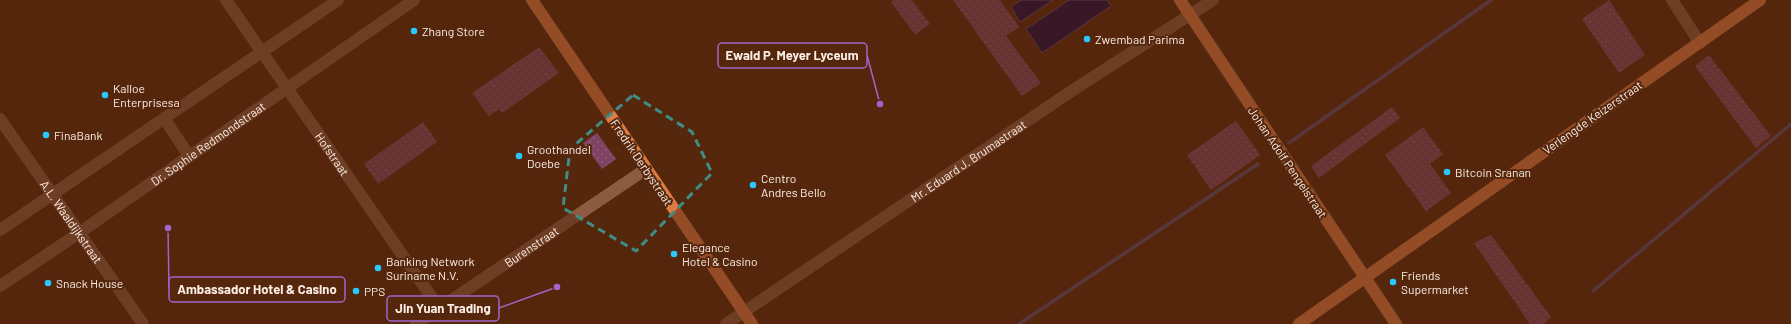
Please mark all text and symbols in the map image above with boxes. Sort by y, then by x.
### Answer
place label: Zhang Store [422,24,485,38]
marker: Zhang Store [409,26,419,36]
place label: Zwembad Parima [1095,32,1185,46]
marker: Zwembad Parima [1082,34,1092,44]
callout: Ewald P. Meyer Lyceum [718,43,867,68]
text: Ewald P. Meyer Lyceum [725,47,859,63]
street label: Verlengde Keizerstraat [1540,77,1644,157]
place label: Kalloe Enterprisesa [113,81,180,109]
marker: Kalloe Enterprisesa [100,90,110,100]
street label: Dr. Sophie Redmondstraat [148,99,268,188]
street label: Johan Adolf Pengelstraat [1246,104,1330,220]
street label: Fredrik Derbystraat [608,116,676,208]
street label: Mr. Eduard J. Brumastraat [908,117,1028,205]
place label: FinaBank [54,128,103,142]
street label: Hofstraat [313,129,352,178]
marker: FinaBank [41,130,51,140]
place label: Groothandel Doebe [527,142,591,170]
marker: Groothandel Doebe [514,151,524,161]
place label: Bitcoin Sranan [1455,165,1531,179]
marker: Bitcoin Sranan [1442,167,1452,177]
place label: Centro Andres Bello [761,171,826,199]
street label: A.L. Waaldijkstraat [38,177,105,266]
marker: Centro Andres Bello [748,180,758,190]
street label: Burenstraat [502,223,561,269]
place label: Elegance Hotel & Casino [682,240,757,268]
marker: Elegance Hotel & Casino [669,249,679,259]
place label: Banking Network Suriname N.V. [386,254,475,282]
marker: Banking Network Suriname N.V. [373,263,383,273]
place label: Friends Supermarket [1401,268,1469,296]
place label: Snack House [56,276,123,290]
callout: Ambassador Hotel & Casino [169,277,345,302]
marker: Friends Supermarket [1388,277,1398,287]
marker: Snack House [43,278,53,288]
text: Ambassador Hotel & Casino [177,281,337,297]
place label: PPS [364,284,385,298]
marker: PPS [351,286,361,296]
callout: Jin Yuan Trading [387,296,499,321]
text: Jin Yuan Trading [395,300,491,316]

